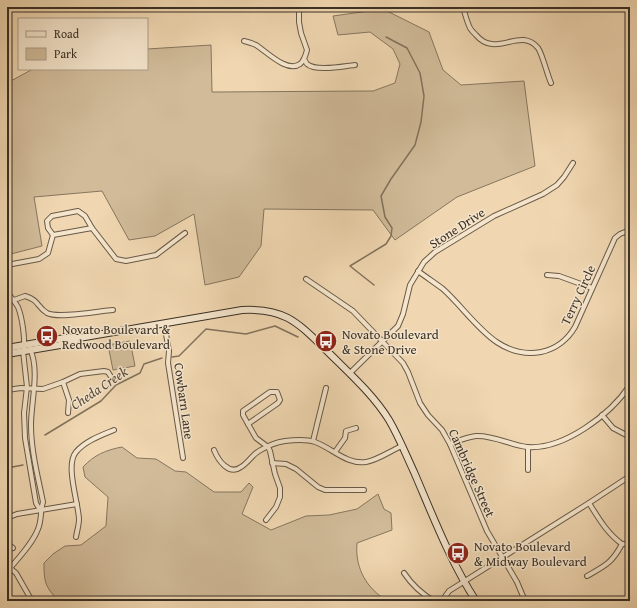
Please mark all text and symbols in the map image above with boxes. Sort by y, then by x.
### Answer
legend [18,18,148,70]
text: Road [54,25,80,42]
text: Park [54,45,78,62]
street label: Stone Drive [425,203,489,253]
street label: Terry Circle [556,262,600,328]
place label: Novato Boulevard & Redwood Boulevard [62,320,170,354]
bus stop icon: Novato Boulevard & Redwood Boulevard [34,323,60,349]
place label: Novato Boulevard & Stone Drive [342,325,439,359]
bus stop icon: Novato Boulevard & Stone Drive [313,328,339,354]
water label: Cheda Creek [66,361,132,414]
street label: Cowbarn Lane [169,362,199,440]
street label: Cambridge Street [444,426,500,521]
place label: Novato Boulevard & Midway Boulevard [474,537,587,571]
bus stop icon: Novato Boulevard & Midway Boulevard [445,540,471,566]

